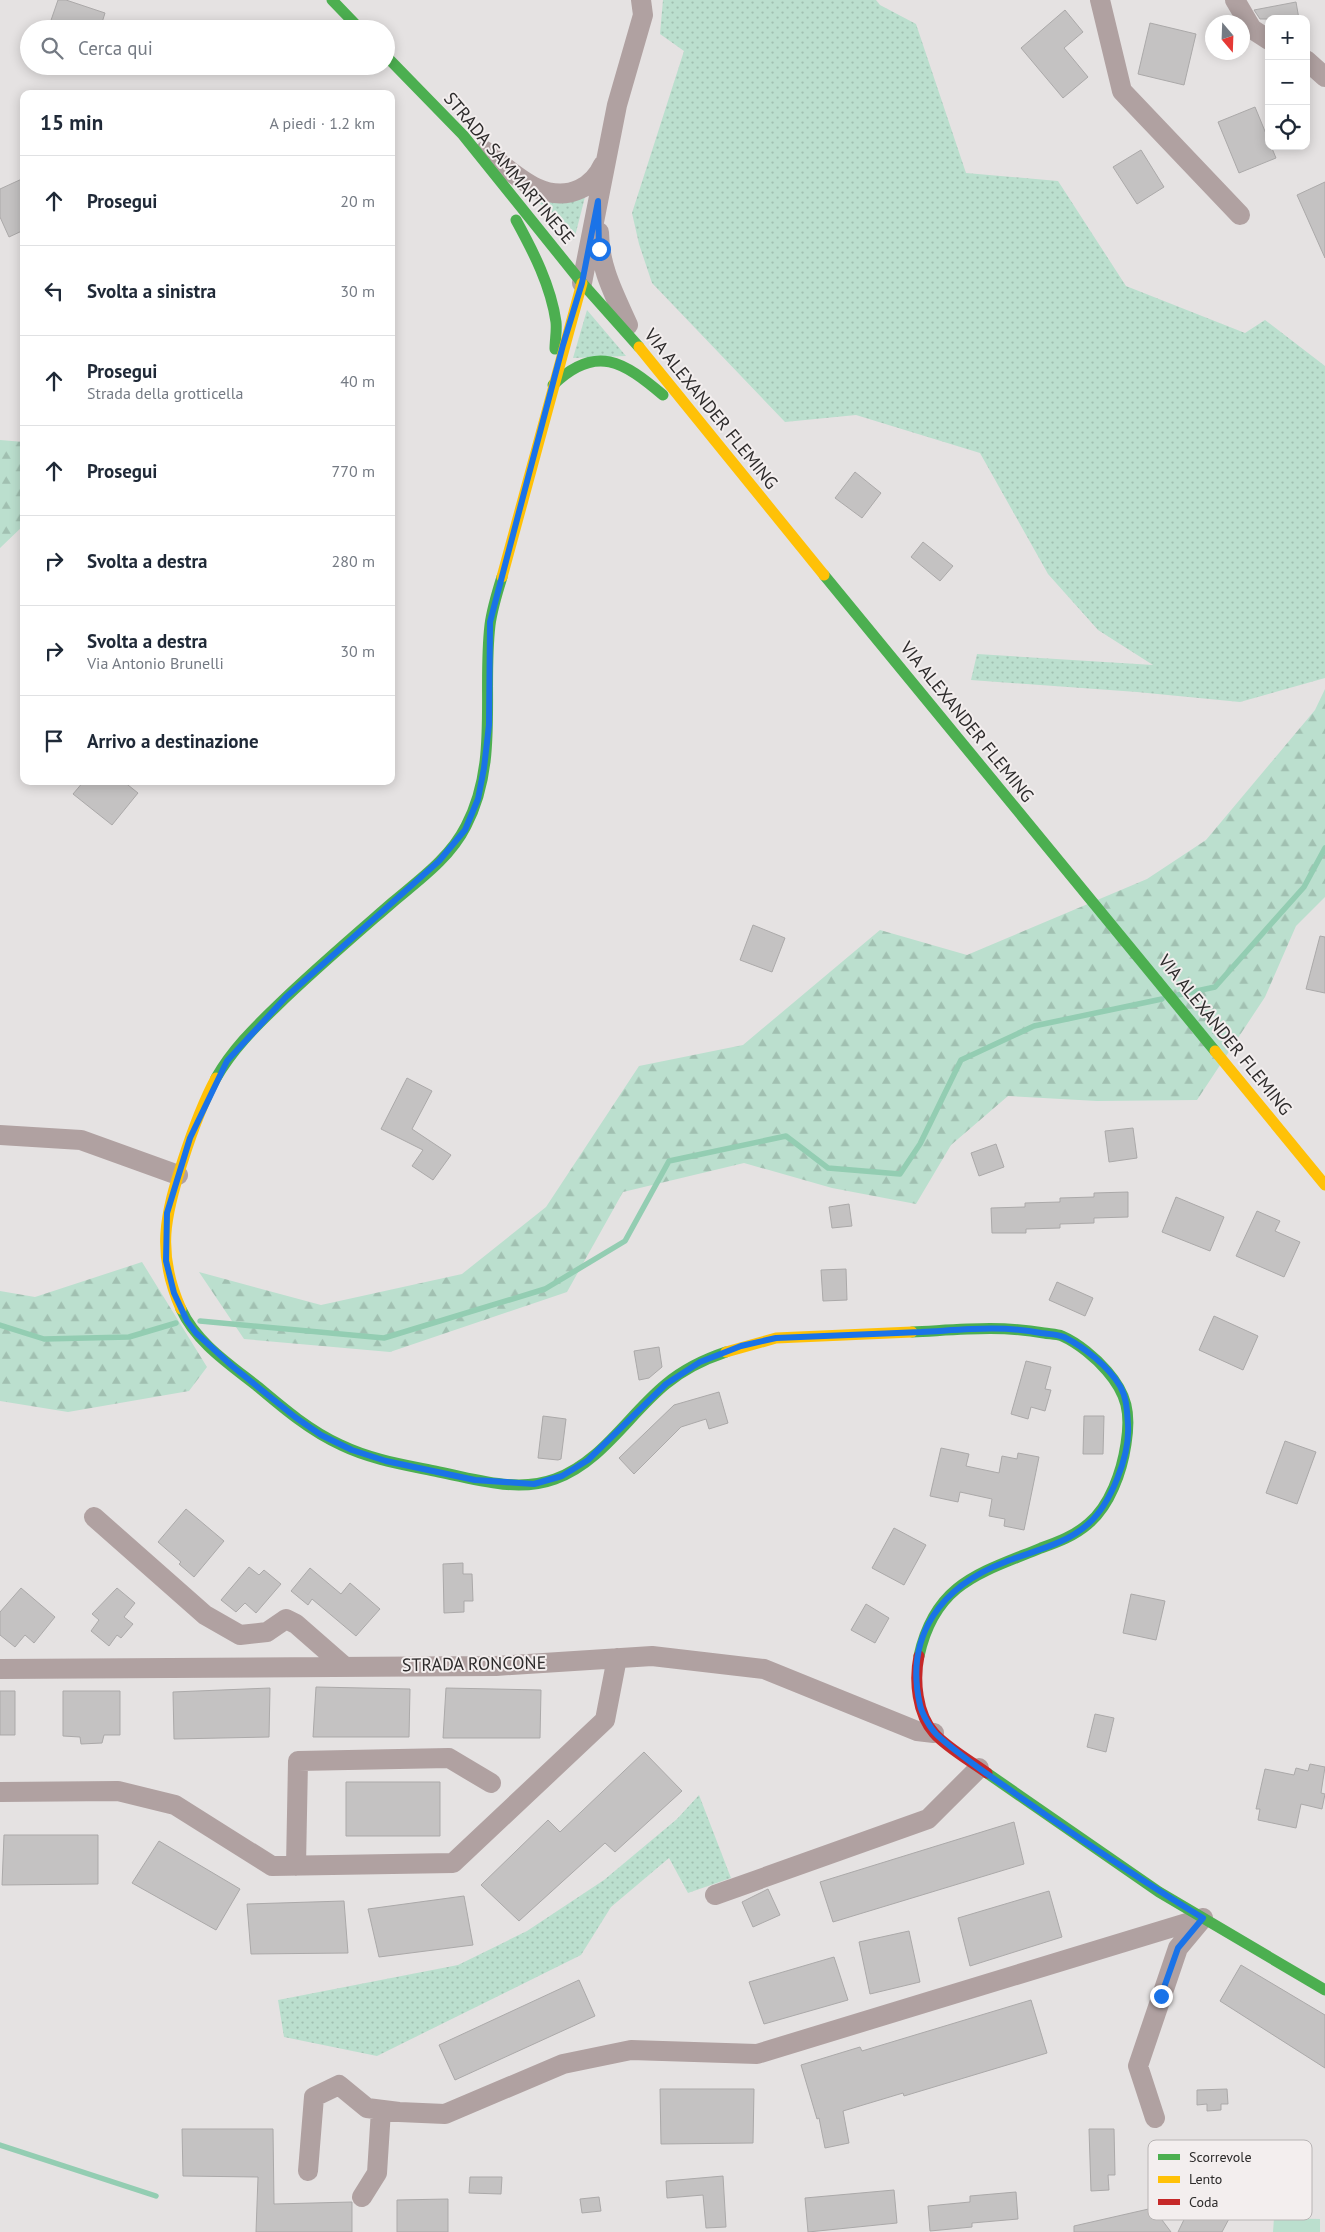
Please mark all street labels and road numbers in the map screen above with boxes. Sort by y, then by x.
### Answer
street label: STRADA SAMMARTINESE [439,87,580,248]
street label: VIA ALEXANDER FLEMING [639,323,783,494]
street label: VIA ALEXANDER FLEMING [895,636,1039,807]
street label: VIA ALEXANDER FLEMING [1153,949,1297,1120]
street label: STRADA RONCONE [402,1651,546,1676]

